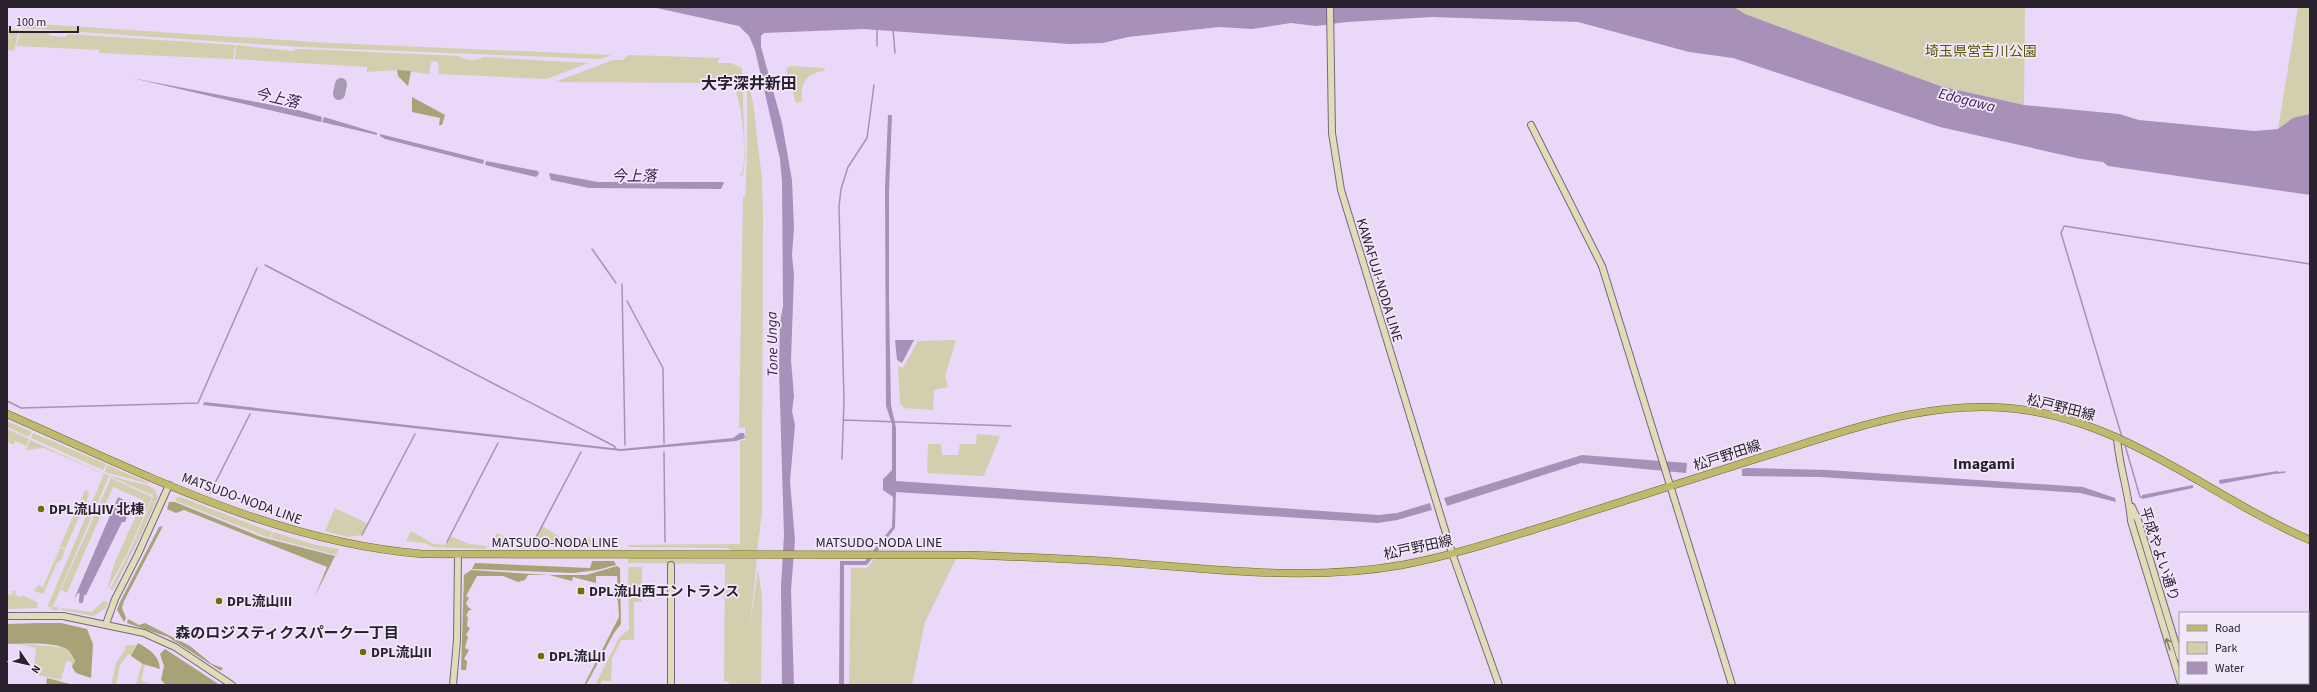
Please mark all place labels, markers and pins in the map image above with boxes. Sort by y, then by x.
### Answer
place label: DPL流山IV 北棟 [49,500,144,520]
marker: DPL流山IV 北棟 [36,504,46,514]
place label: DPL流山西エントランス [589,582,739,602]
marker: DPL流山西エントランス [576,586,586,596]
place label: DPL流山III [227,592,292,612]
marker: DPL流山III [214,596,224,606]
place label: DPL流山II [371,643,432,663]
marker: DPL流山II [358,647,368,657]
place label: DPL流山I [549,647,606,667]
marker: DPL流山I [536,651,546,661]

